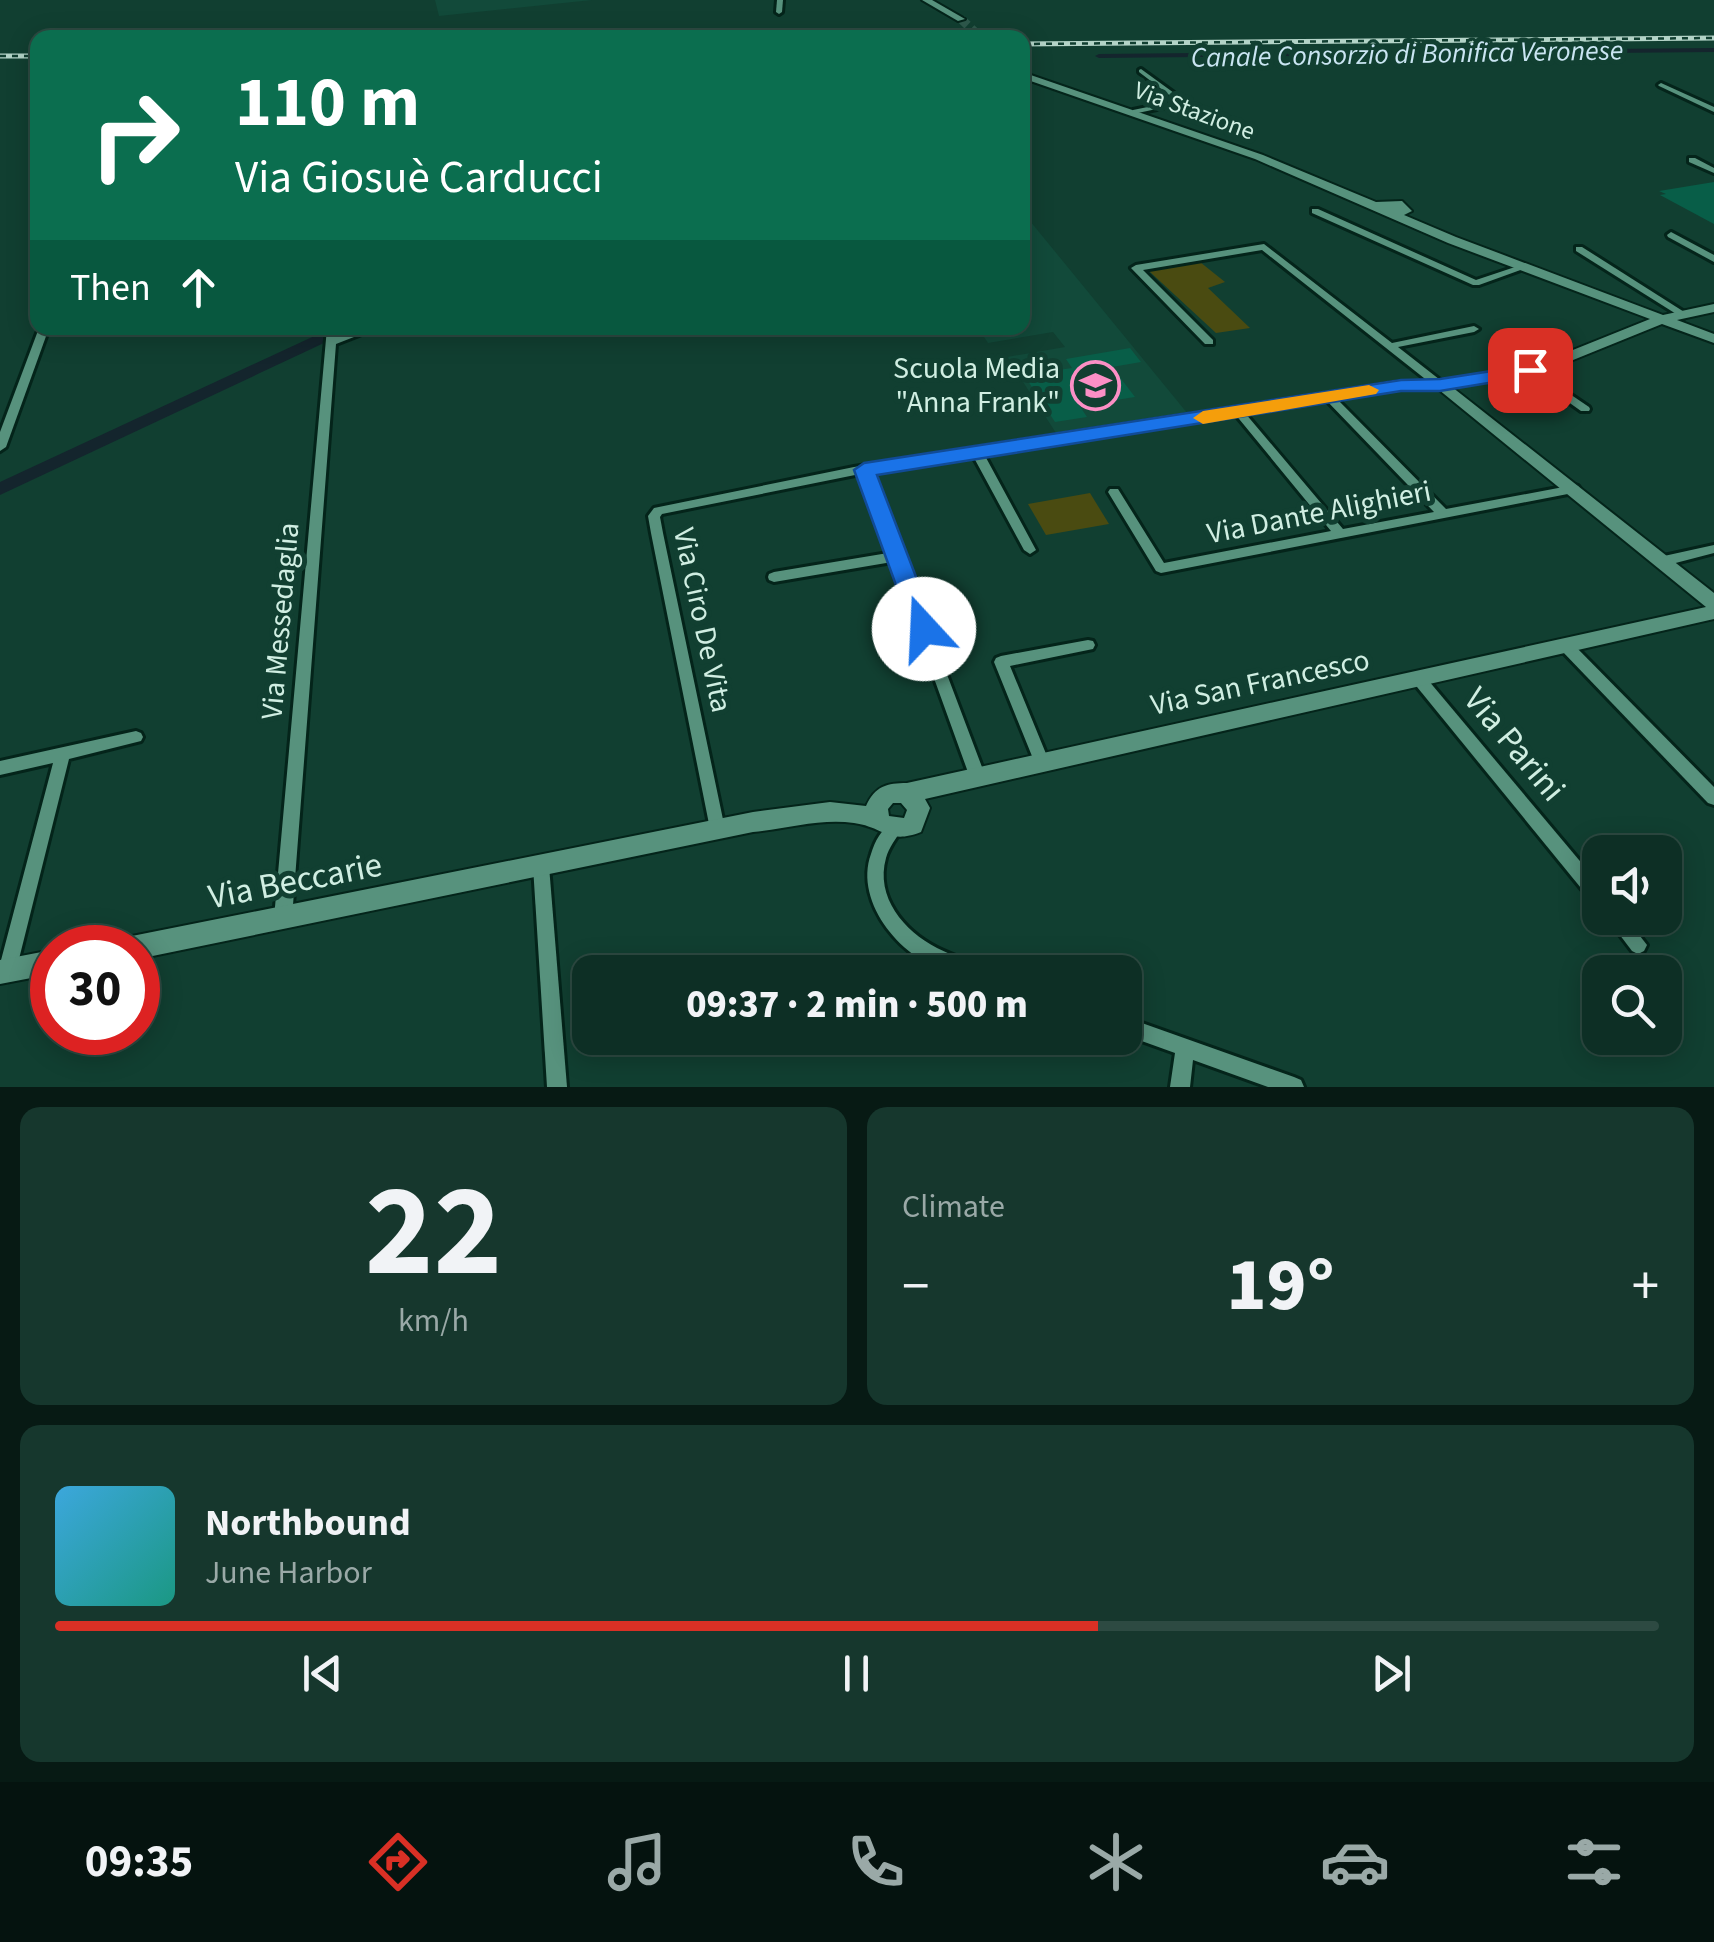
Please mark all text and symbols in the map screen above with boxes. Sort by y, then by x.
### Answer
water label: Canale Consorzio di Bonifica Veronese [1190,30,1624,78]
text: 110 m [235,53,420,153]
icon: right [70,70,200,200]
street label: Via Stazione [1129,72,1260,149]
text: Via Giosuè Carducci [235,146,603,210]
icon: ahead [171,260,226,315]
text: Then [70,261,151,315]
pin [1488,328,1573,413]
icon: arrive [1503,343,1558,398]
place label: Scuola Media "Anna Frank" [893,347,1060,424]
school or university icon: Scuola Media "Anna Frank" [1069,359,1121,411]
street label: Via Dante Alighieri [1203,470,1435,555]
street label: Via Messedaglia [250,521,311,721]
street label: Via Ciro De Vita [662,524,743,716]
position arrow [872,577,976,681]
street label: Via San Francesco [1147,638,1374,727]
street label: Via Parini [1451,677,1577,813]
map controls [1582,835,1682,1055]
button: sound [1582,835,1682,935]
street label: Via Beccarie [204,840,386,922]
speed limit sign: 30 [30,925,160,1055]
button: search [1582,955,1682,1055]
text: 09:37 · 2 min · 500 m [686,978,1028,1032]
text: 22 [365,1140,502,1325]
text: Climate [902,1184,1005,1230]
text: 19° [1227,1232,1334,1339]
text: − [902,1248,929,1326]
text: + [1632,1248,1659,1326]
text: km/h [398,1298,469,1344]
text: Northbound [205,1496,411,1550]
text: June Harbor [205,1550,372,1596]
icon: previous [295,1646,350,1701]
icon: pause [829,1646,884,1701]
icon: next [1364,1646,1419,1701]
icon: directions [363,1827,433,1897]
icon: music [602,1827,672,1897]
icon: phone [841,1827,911,1897]
icon: climate [1081,1827,1151,1897]
icon: car [1320,1827,1390,1897]
icon: filters [1559,1827,1629,1897]
text: 09:35 [85,1830,193,1894]

